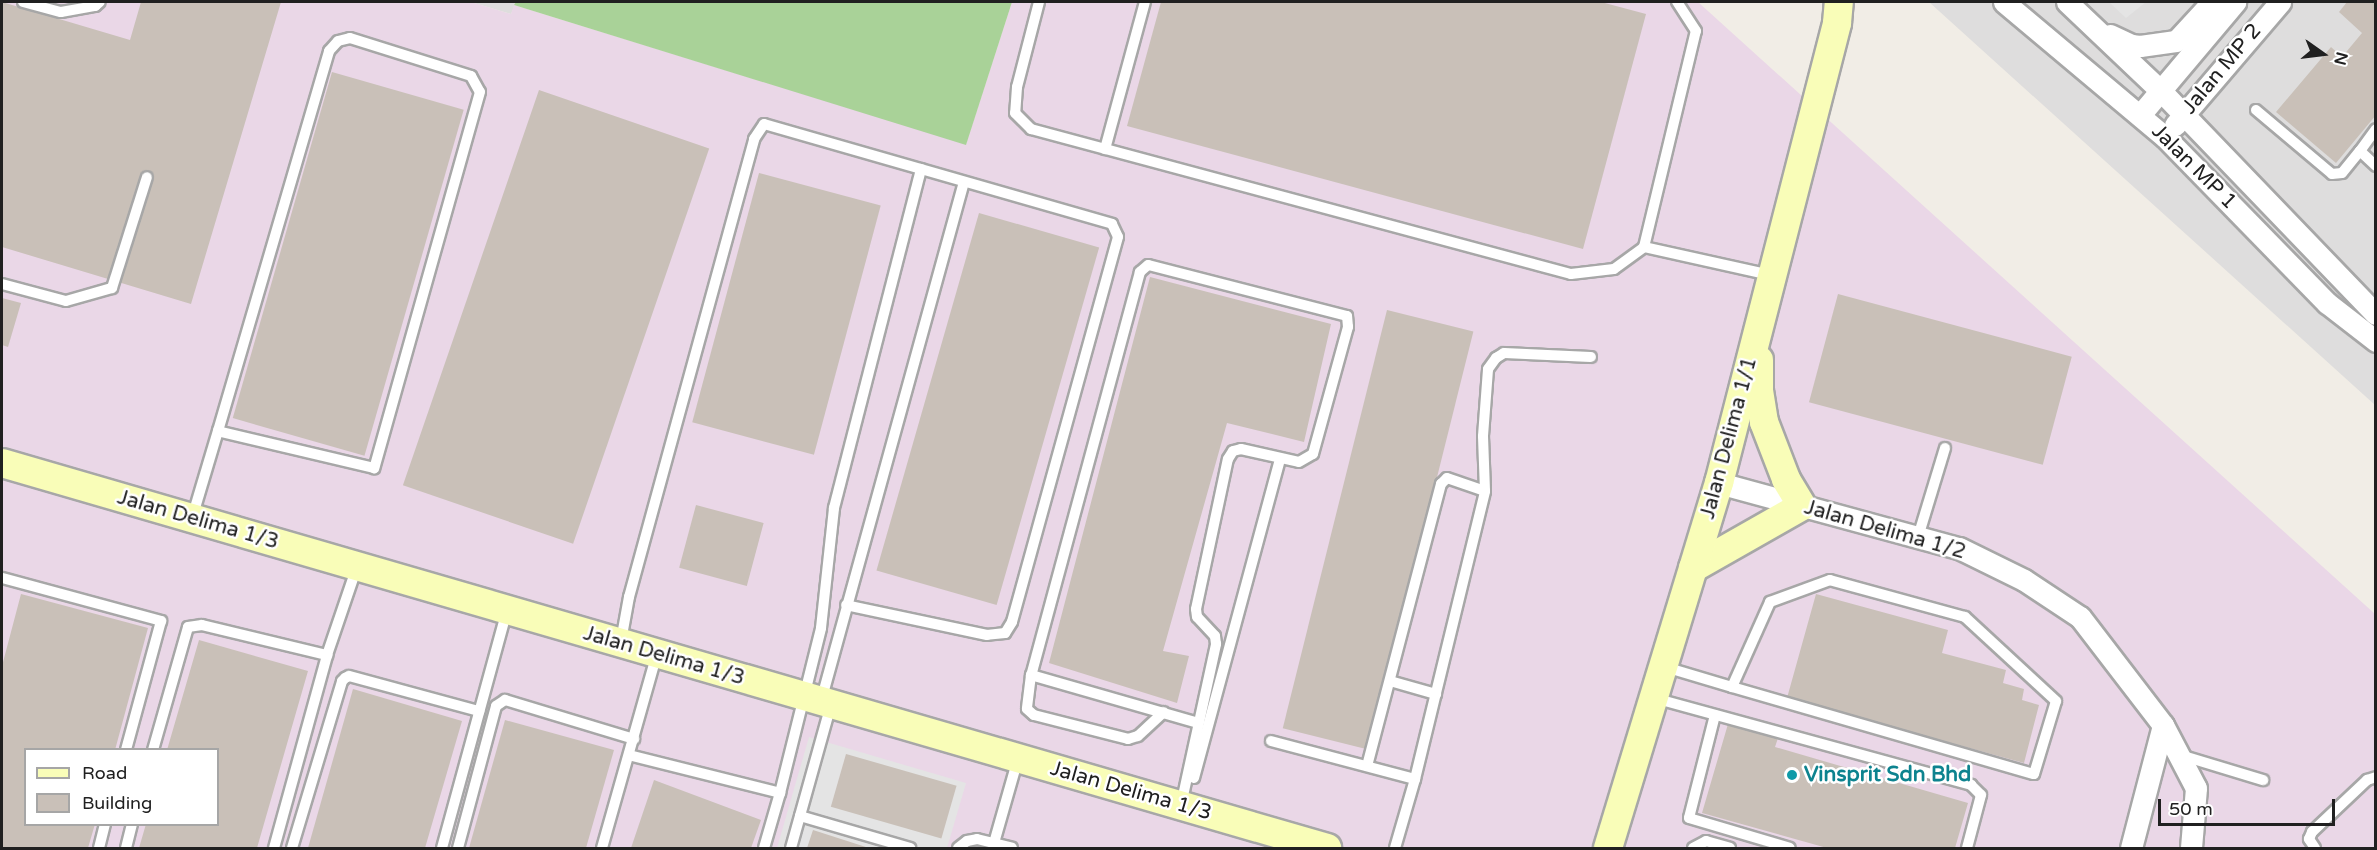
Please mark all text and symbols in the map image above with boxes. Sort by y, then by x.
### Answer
street label: Jalan MP 2 [2177,19,2267,119]
north arrow [2293,24,2353,84]
text: N [2329,50,2352,67]
street label: Jalan MP 1 [2146,119,2242,215]
street label: Jalan Delima 1/1 [1695,354,1763,522]
street label: Jalan Delima 1/3 [114,485,282,555]
street label: Jalan Delima 1/2 [1801,495,1969,565]
street label: Jalan Delima 1/3 [580,621,748,691]
legend [24,748,219,826]
street label: Jalan Delima 1/3 [1047,756,1215,826]
text: Road [82,762,127,784]
place label: Vinsprit Sdn Bhd [1804,762,1971,788]
marker: Vinsprit Sdn Bhd [1785,768,1799,782]
scale bar [2161,787,2338,825]
text: Building [82,792,152,814]
text: 50 m [2169,798,2213,820]

